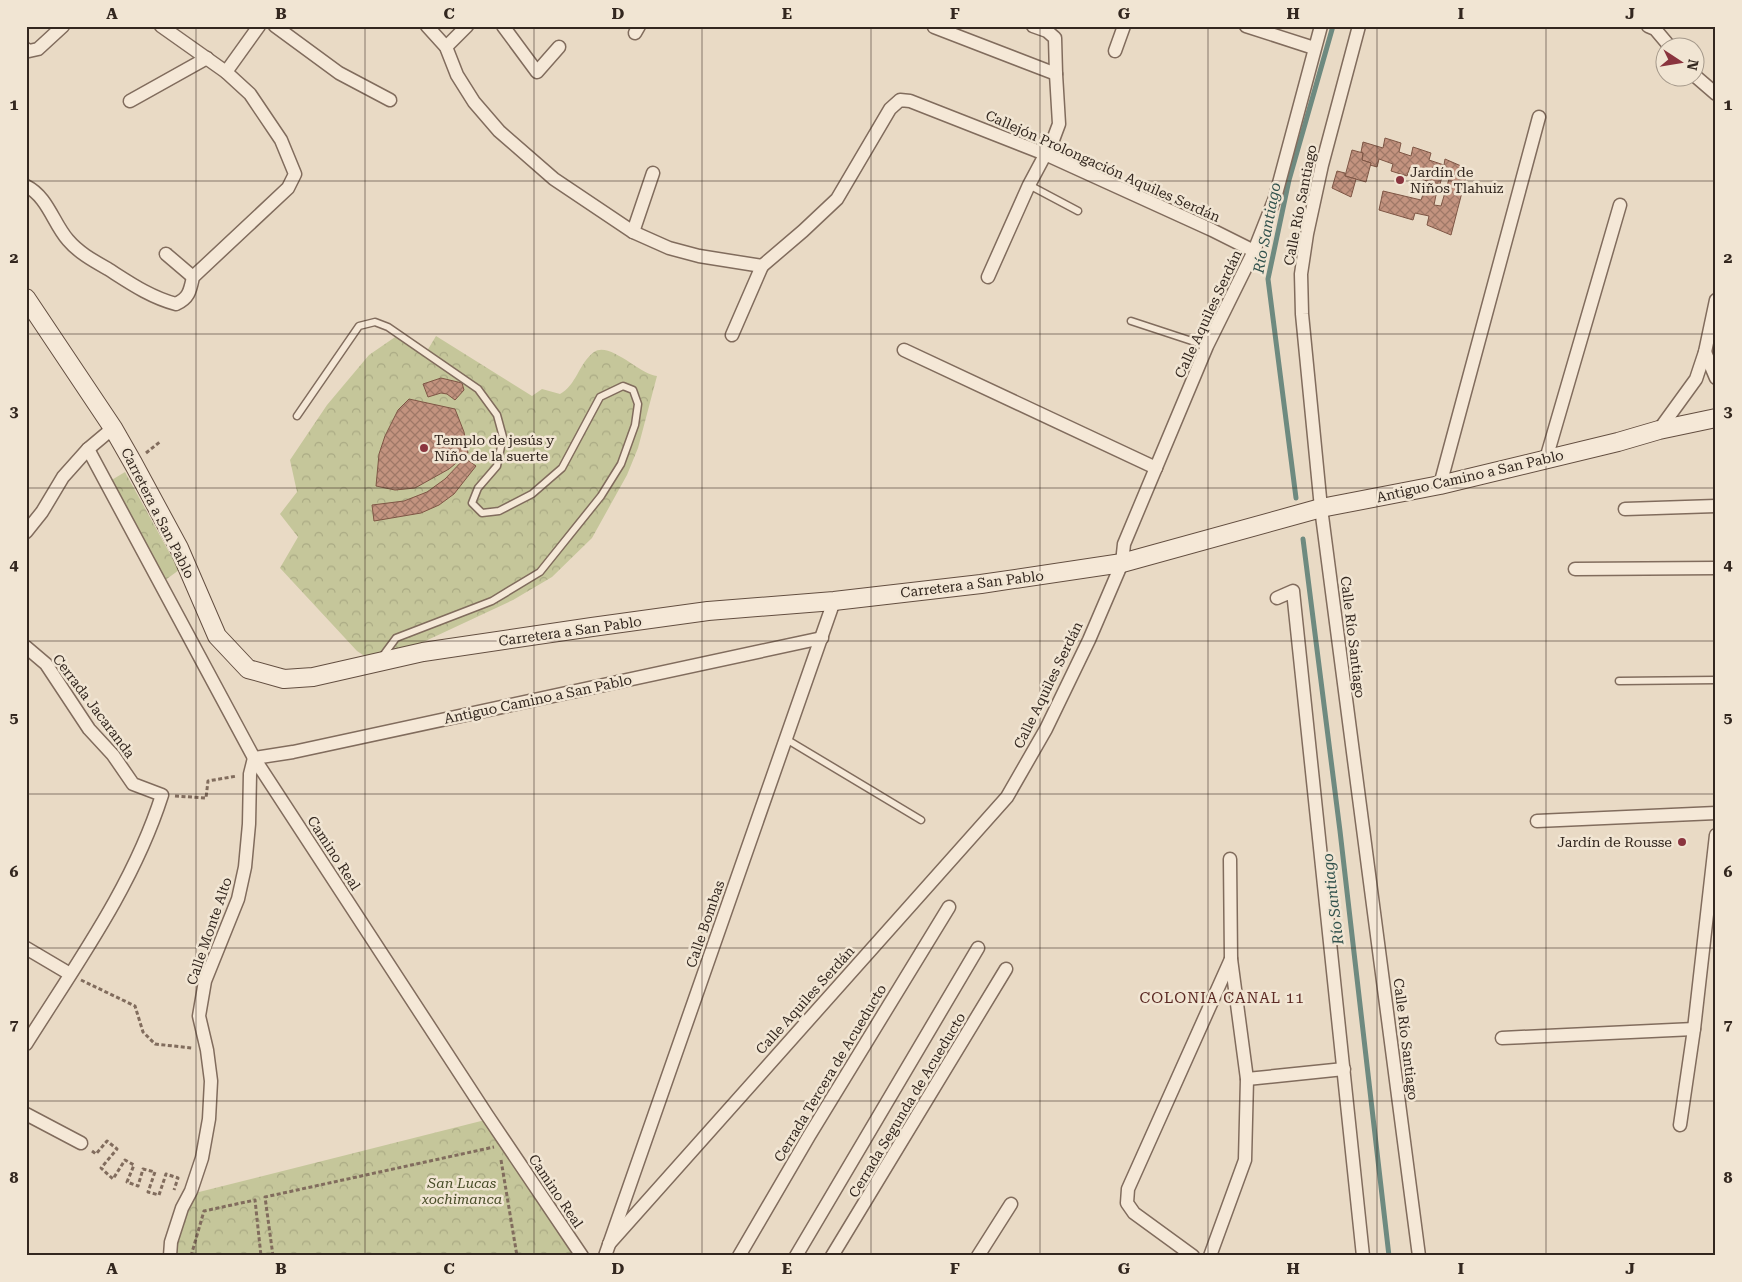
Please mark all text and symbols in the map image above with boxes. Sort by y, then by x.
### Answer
text: A [106,4,118,23]
text: B [275,4,287,23]
text: C [443,4,455,23]
text: D [612,4,625,23]
text: E [782,4,792,23]
text: F [950,4,960,23]
text: G [1118,4,1131,23]
text: H [1286,4,1300,23]
text: I [1458,4,1464,23]
text: J [1625,4,1635,23]
north arrow [1654,38,1704,88]
text: N [1684,58,1702,72]
text: 1 [10,95,19,114]
text: 1 [1724,95,1733,114]
street label: Callejón Prolongación Aquiles Serdán [983,107,1223,225]
street label: Calle Río Santiago [1280,143,1320,267]
place label: Jardín de Niños Tlahuiz [1410,164,1504,196]
marker: Jardín de Niños Tlahuiz [1394,174,1406,186]
water label: Río Santiago [1249,181,1285,276]
street label: Calle Aquiles Serdán [1171,247,1245,381]
text: 2 [10,248,19,267]
text: 2 [1724,248,1733,267]
text: 3 [10,402,19,421]
text: 3 [1724,402,1733,421]
place label: Templo de jesús y Niño de la suerte [434,432,555,464]
marker: Templo de jesús y Niño de la suerte [418,442,430,454]
street label: Carretera a San Pablo [118,445,198,581]
street label: Antiguo Camino a San Pablo [1375,447,1565,505]
text: 4 [10,555,19,574]
text: 4 [1724,555,1733,574]
street label: Carretera a San Pablo [899,567,1045,601]
street label: Calle Río Santiago [1338,575,1368,699]
street label: Carretera a San Pablo [497,613,643,649]
street label: Calle Aquiles Serdán [1010,619,1086,751]
street label: Cerrada Jacaranda [50,651,139,761]
street label: Antiguo Camino a San Pablo [443,671,633,727]
text: 5 [10,708,19,727]
text: 5 [1724,708,1733,727]
street label: Camino Real [304,813,364,894]
place label: Jardín de Rousse [1557,834,1672,850]
marker: Jardín de Rousse [1676,836,1688,848]
water label: Río Santiago [1318,852,1348,947]
text: 6 [10,862,19,881]
text: 6 [1724,862,1733,881]
street label: Calle Monte Alto [183,875,235,987]
street label: Calle Bombas [683,878,728,970]
street label: Calle Aquiles Serdán [752,943,858,1057]
street label: Calle Río Santiago [1391,977,1421,1101]
street label: Cerrada Tercera de Acueducto [771,981,889,1165]
district label: COLONIA CANAL 11 [1139,989,1305,1007]
street label: Cerrada Segunda de Acueducto [845,1010,969,1200]
text: 7 [10,1015,19,1034]
text: 7 [1724,1015,1733,1034]
street label: Camino Real [526,1151,587,1231]
text: 8 [10,1168,19,1187]
text: 8 [1724,1168,1733,1187]
park label: San Lucas xochimanca [422,1175,502,1207]
text: A [106,1259,118,1278]
text: B [275,1259,287,1278]
text: C [443,1259,455,1278]
text: D [612,1259,625,1278]
text: E [782,1259,792,1278]
text: F [950,1259,960,1278]
text: G [1118,1259,1131,1278]
text: H [1286,1259,1300,1278]
text: I [1458,1259,1464,1278]
text: J [1625,1259,1635,1278]

